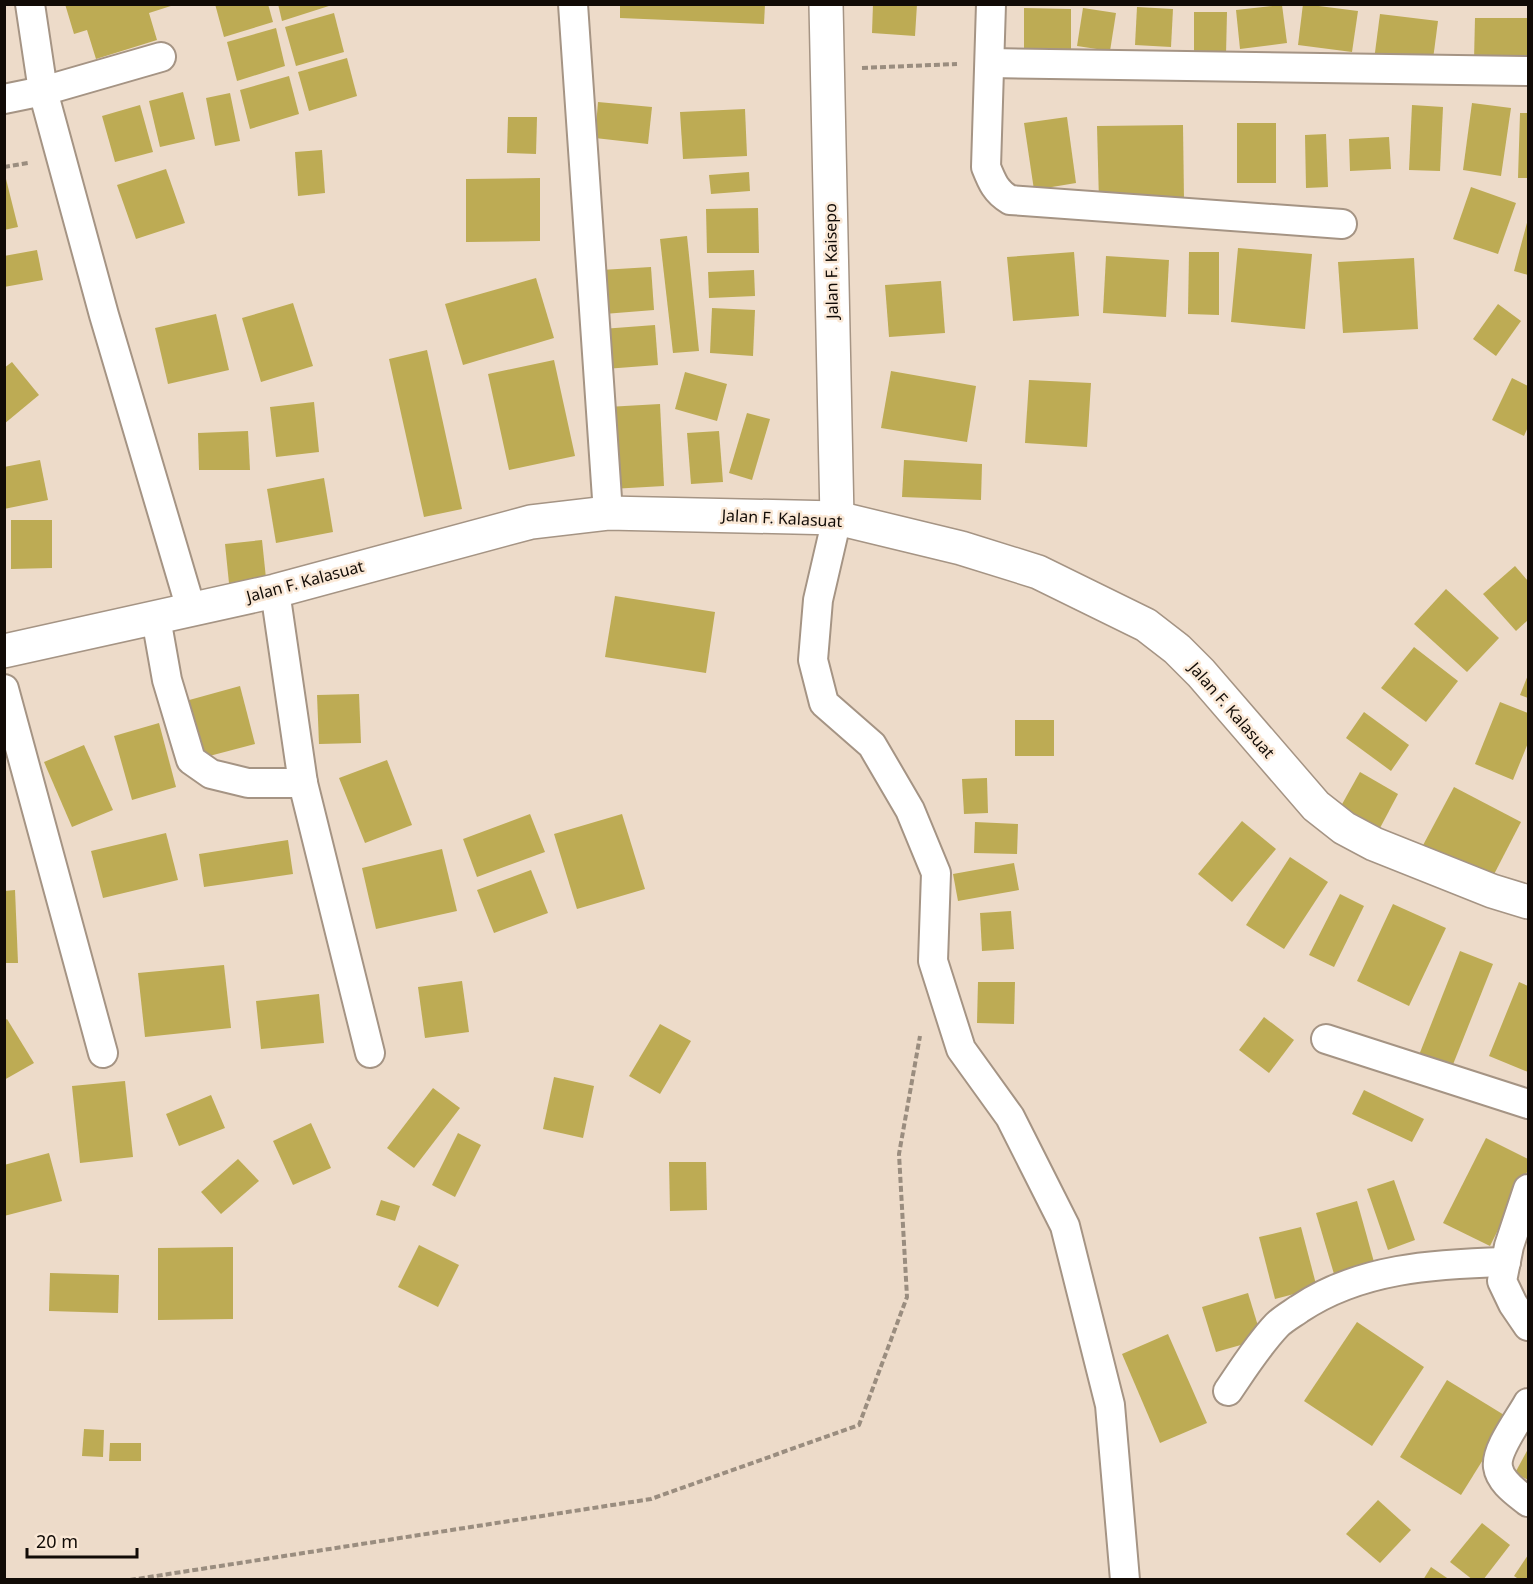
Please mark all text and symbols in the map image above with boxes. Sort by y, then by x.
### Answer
street label: Jalan F. Kaisepo [819,203,843,321]
street label: Jalan F. Kalasuat [719,504,843,532]
street label: Jalan F. Kalasuat [242,555,366,608]
street label: Jalan F. Kalasuat [1183,656,1280,763]
scale bar [27,1521,136,1559]
text: 20 m [36,1529,78,1553]

